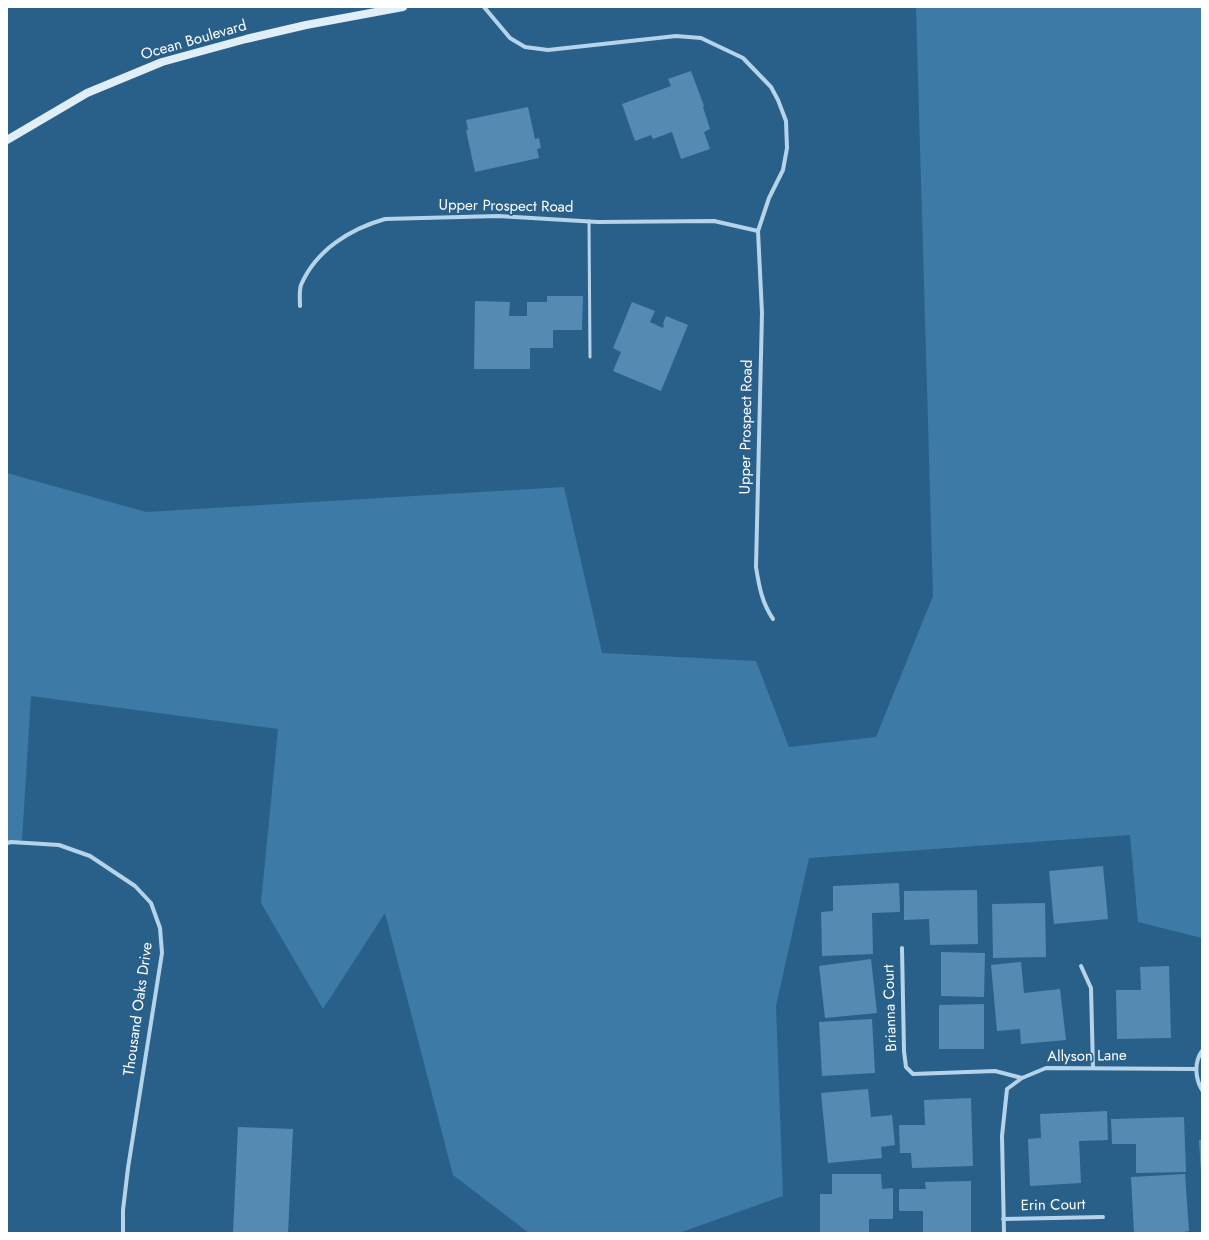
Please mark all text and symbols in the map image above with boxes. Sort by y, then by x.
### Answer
street label: Ocean Boulevard [139,17,249,65]
street label: Upper Prospect Road [438,197,574,217]
street label: Upper Prospect Road [737,359,757,495]
street label: Thousand Oaks Drive [121,941,157,1077]
street label: Brianna Court [880,964,902,1052]
street label: Allyson Lane [1047,1047,1127,1067]
street label: Erin Court [1020,1196,1086,1216]

